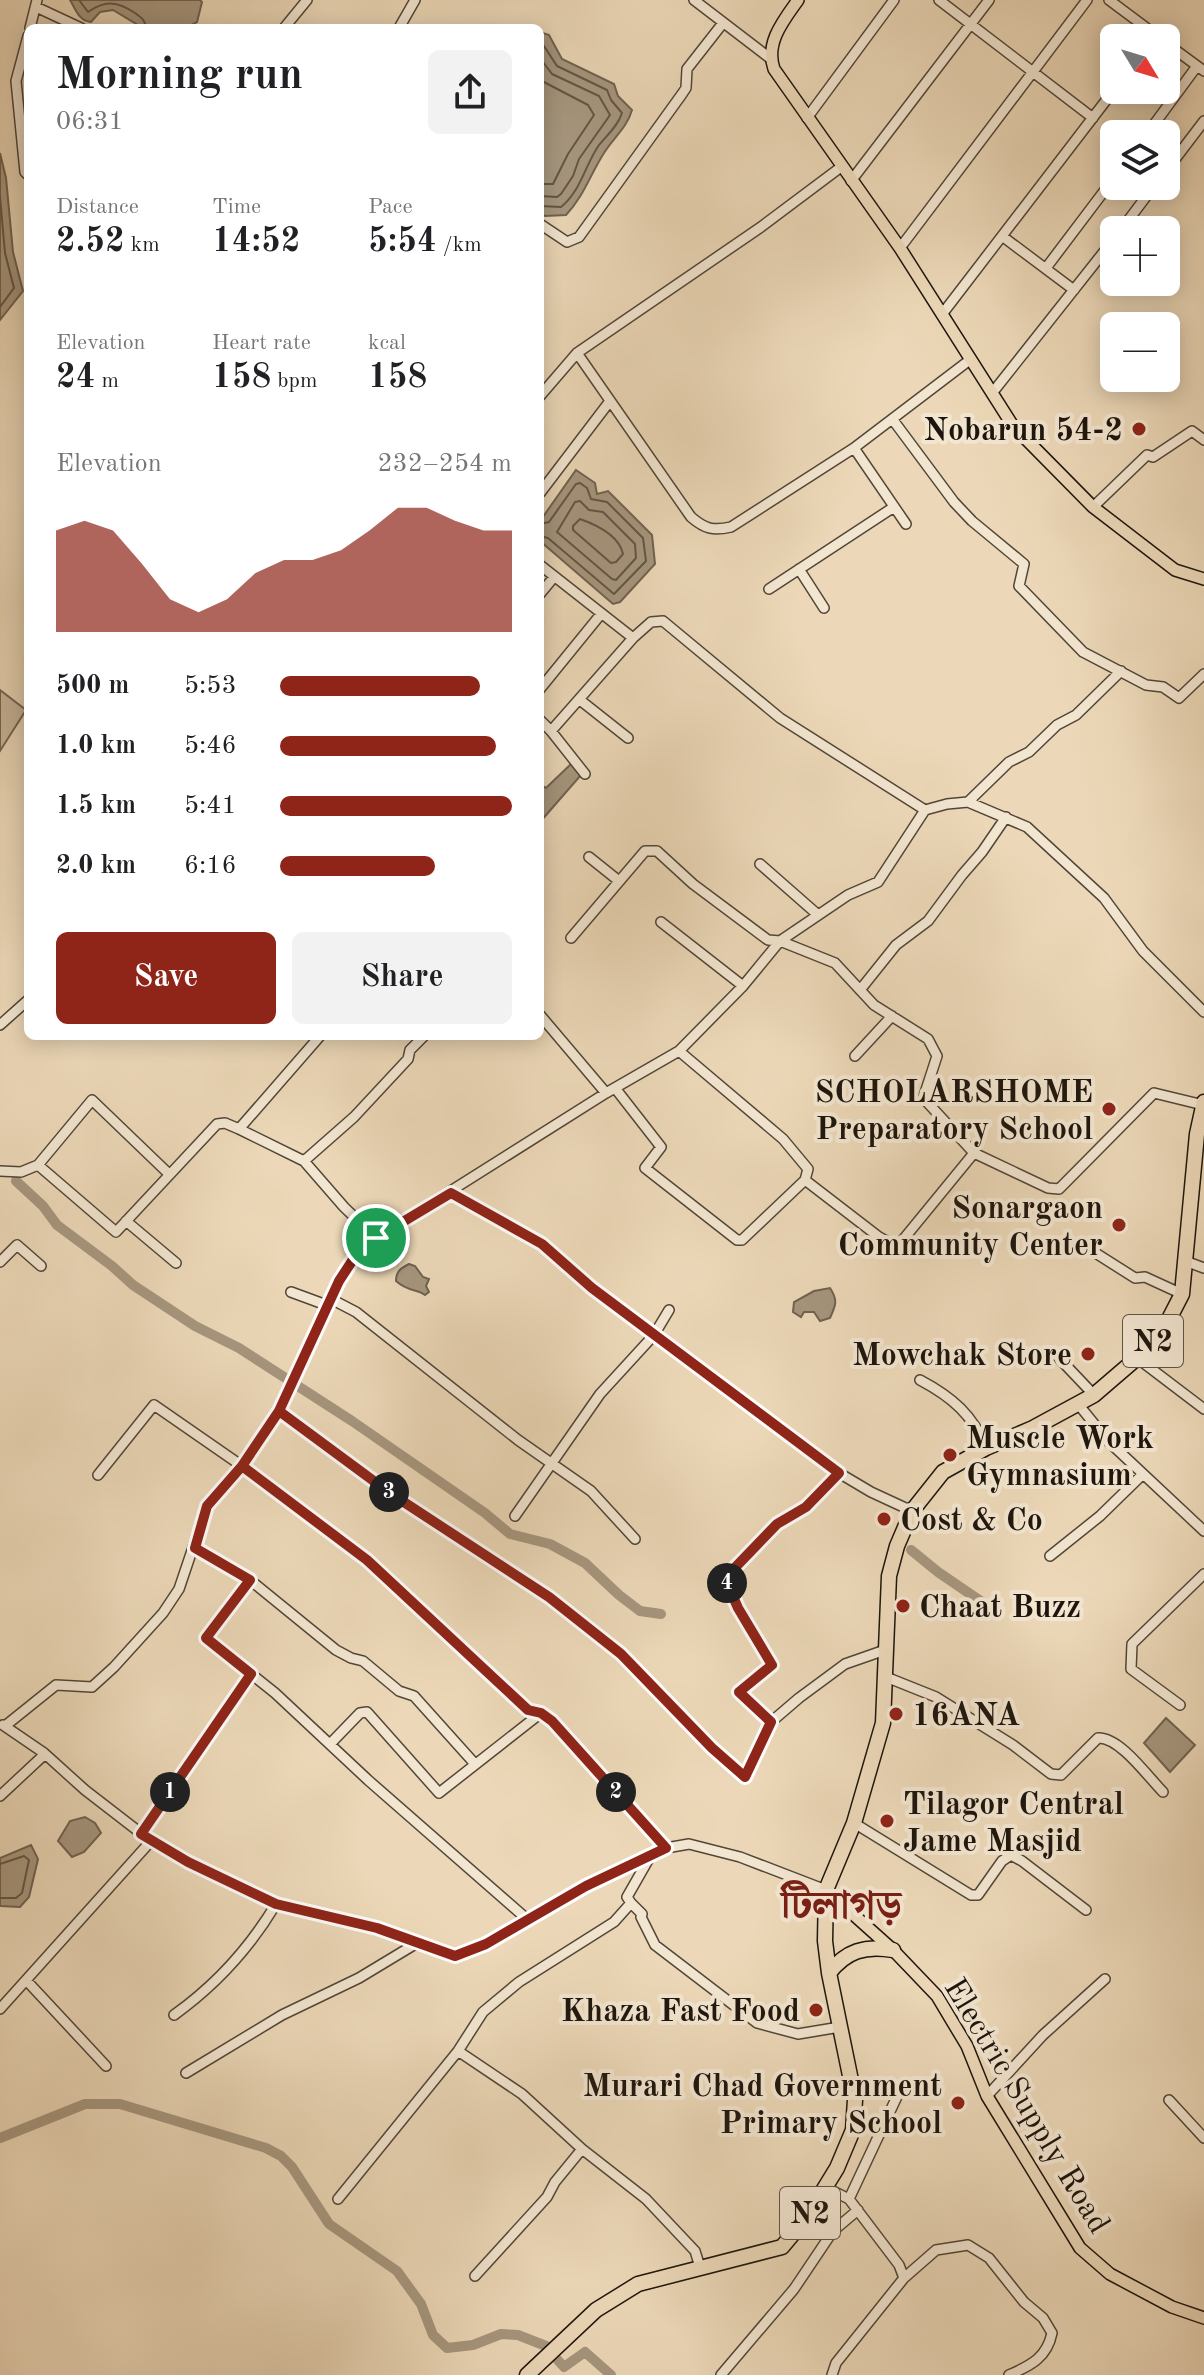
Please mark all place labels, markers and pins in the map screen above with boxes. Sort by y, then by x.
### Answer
place label: Nobarun 54-2 [924,416,1123,448]
marker: Nobarun 54-2 [1130,420,1148,438]
place label: SCHOLARSHOME Preparatory School [814,1078,1093,1147]
marker: SCHOLARSHOME Preparatory School [1100,1100,1118,1118]
place label: Sonargaon Community Center [838,1194,1103,1263]
pin [342,1204,410,1272]
marker: Sonargaon Community Center [1110,1216,1128,1234]
place label: Mowchak Store [852,1341,1072,1373]
marker: Mowchak Store [1079,1345,1097,1363]
place label: Muscle Work Gymnasium [966,1424,1154,1493]
marker: Muscle Work Gymnasium [941,1446,959,1464]
pin: 3 [369,1472,409,1512]
place label: Cost & Co [900,1506,1043,1538]
marker: Cost & Co [875,1510,893,1528]
pin: 4 [707,1563,747,1603]
place label: Chaat Buzz [919,1593,1081,1625]
marker: Chaat Buzz [894,1597,912,1615]
place label: 16ANA [912,1701,1020,1733]
marker: 16ANA [887,1705,905,1723]
pin: 1 [150,1772,190,1812]
pin: 2 [596,1772,636,1812]
place label: Tilagor Central Jame Masjid [903,1790,1124,1859]
marker: Tilagor Central Jame Masjid [878,1812,896,1830]
place label: Khaza Fast Food [561,1997,800,2029]
marker: Khaza Fast Food [807,2001,825,2019]
place label: Murari Chad Government Primary School [583,2072,942,2141]
marker: Murari Chad Government Primary School [949,2094,967,2112]

